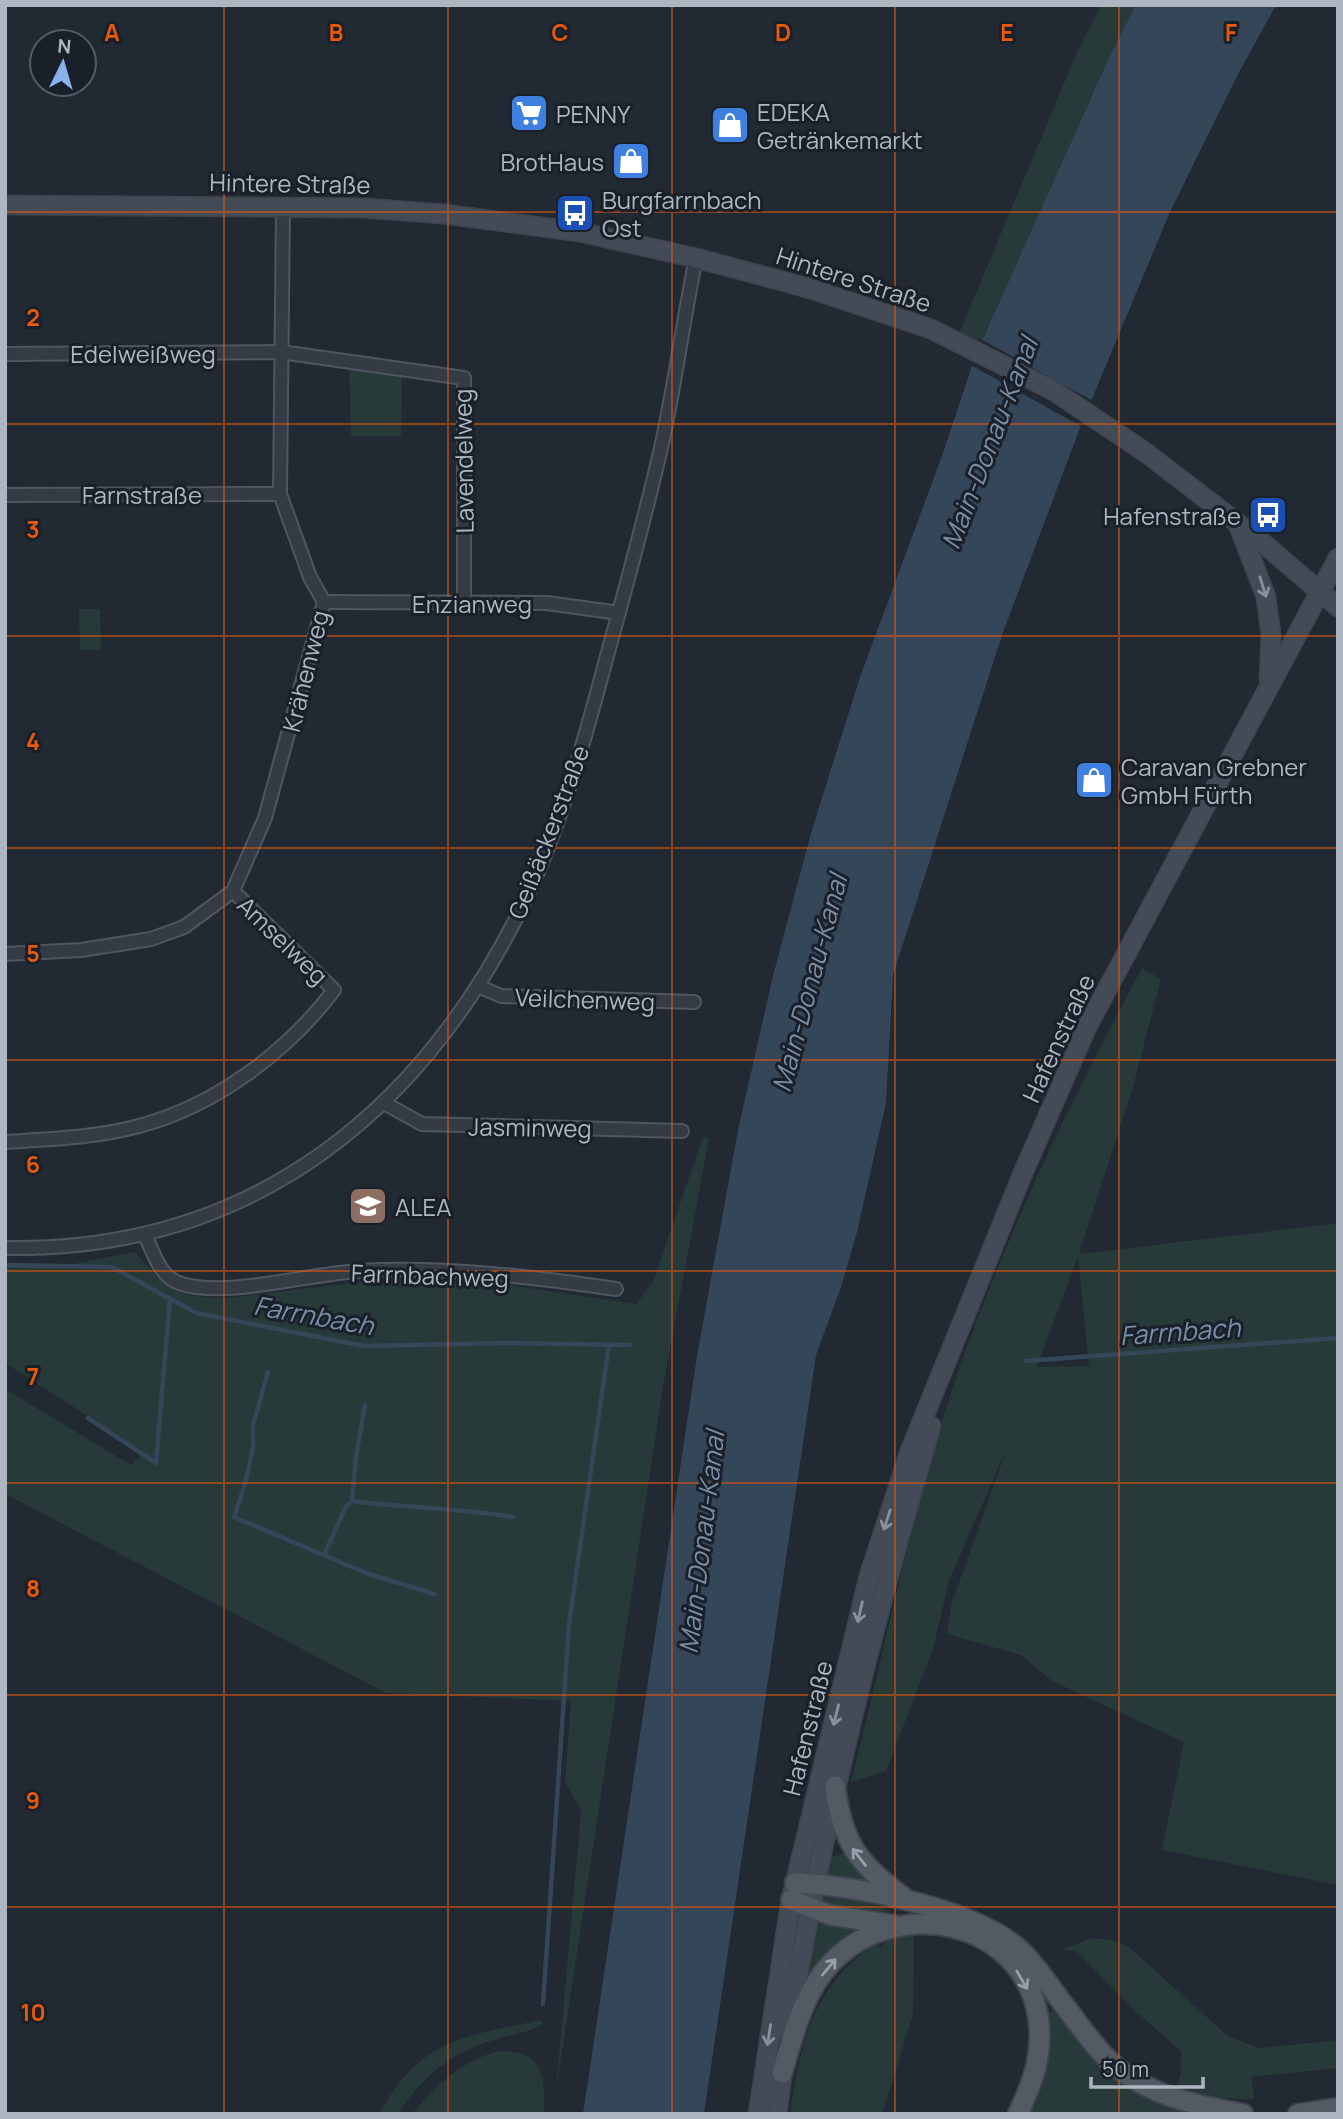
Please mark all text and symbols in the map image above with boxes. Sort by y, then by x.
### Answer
text: A [104,16,120,48]
text: B [329,16,343,48]
text: C [552,16,569,48]
text: D [775,16,791,48]
text: E [1000,16,1014,48]
text: F [1225,16,1237,48]
north arrow [28,28,98,98]
text: N [57,33,72,60]
supermarket icon: PENNY [508,92,550,134]
place label: EDEKA Getränkemarkt [757,95,923,156]
place label: PENNY [556,97,631,130]
shop icon: EDEKA Getränkemarkt [709,104,751,146]
shop icon: BrotHaus [610,140,652,182]
place label: BrotHaus [500,145,604,178]
street label: Hintere Straße [209,165,371,201]
place label: Burgfarrnbach Ost [602,183,761,244]
bus stop icon: Burgfarrnbach Ost [554,192,596,234]
street label: Hintere Straße [772,238,936,320]
text: 2 [26,301,40,333]
water label: Main-Donau-Kanal [932,329,1047,554]
street label: Edelweißweg [70,337,216,370]
street label: Lavendelweg [445,388,481,534]
street label: Farnstraße [82,478,202,511]
bus stop icon: Hafenstraße [1247,494,1289,536]
place label: Hafenstraße [1103,499,1241,532]
text: 3 [26,513,40,545]
one-way arrow [1257,576,1270,598]
street label: Enzianweg [412,587,532,620]
street label: Krähenweg [274,607,336,735]
text: 4 [26,725,40,757]
street label: Geißäckerstraße [500,740,596,924]
place label: Caravan Grebner GmbH Fürth [1121,750,1307,811]
shop icon: Caravan Grebner GmbH Fürth [1073,759,1115,801]
water label: Main-Donau-Kanal [763,867,856,1096]
street label: Amselweg [231,889,335,991]
text: 5 [26,937,40,969]
street label: Hafenstraße [1014,969,1102,1107]
street label: Veilchenweg [515,980,655,1018]
street label: Jasminweg [468,1109,592,1145]
text: 6 [26,1148,40,1180]
school or university icon: ALEA [347,1185,389,1227]
place label: ALEA [395,1190,451,1223]
street label: Farrnbachweg [351,1256,509,1294]
water label: Farrnbach [251,1287,378,1343]
water label: Farrnbach [1118,1309,1243,1353]
text: 7 [27,1360,39,1392]
water label: Main-Donau-Kanal [670,1426,733,1655]
one-way arrow [880,1509,892,1531]
text: 8 [26,1572,40,1604]
one-way arrow [853,1600,867,1623]
street label: Hafenstraße [774,1657,840,1799]
one-way arrow [829,1703,842,1725]
text: 9 [26,1784,40,1816]
one-way arrow [851,1848,866,1867]
one-way arrow [821,1958,837,1976]
one-way arrow [1016,1969,1029,1990]
text: 10 [20,1996,46,2028]
one-way arrow [762,2023,775,2046]
scale bar [1091,2046,1203,2090]
text: 50 m [1102,2055,1149,2083]

